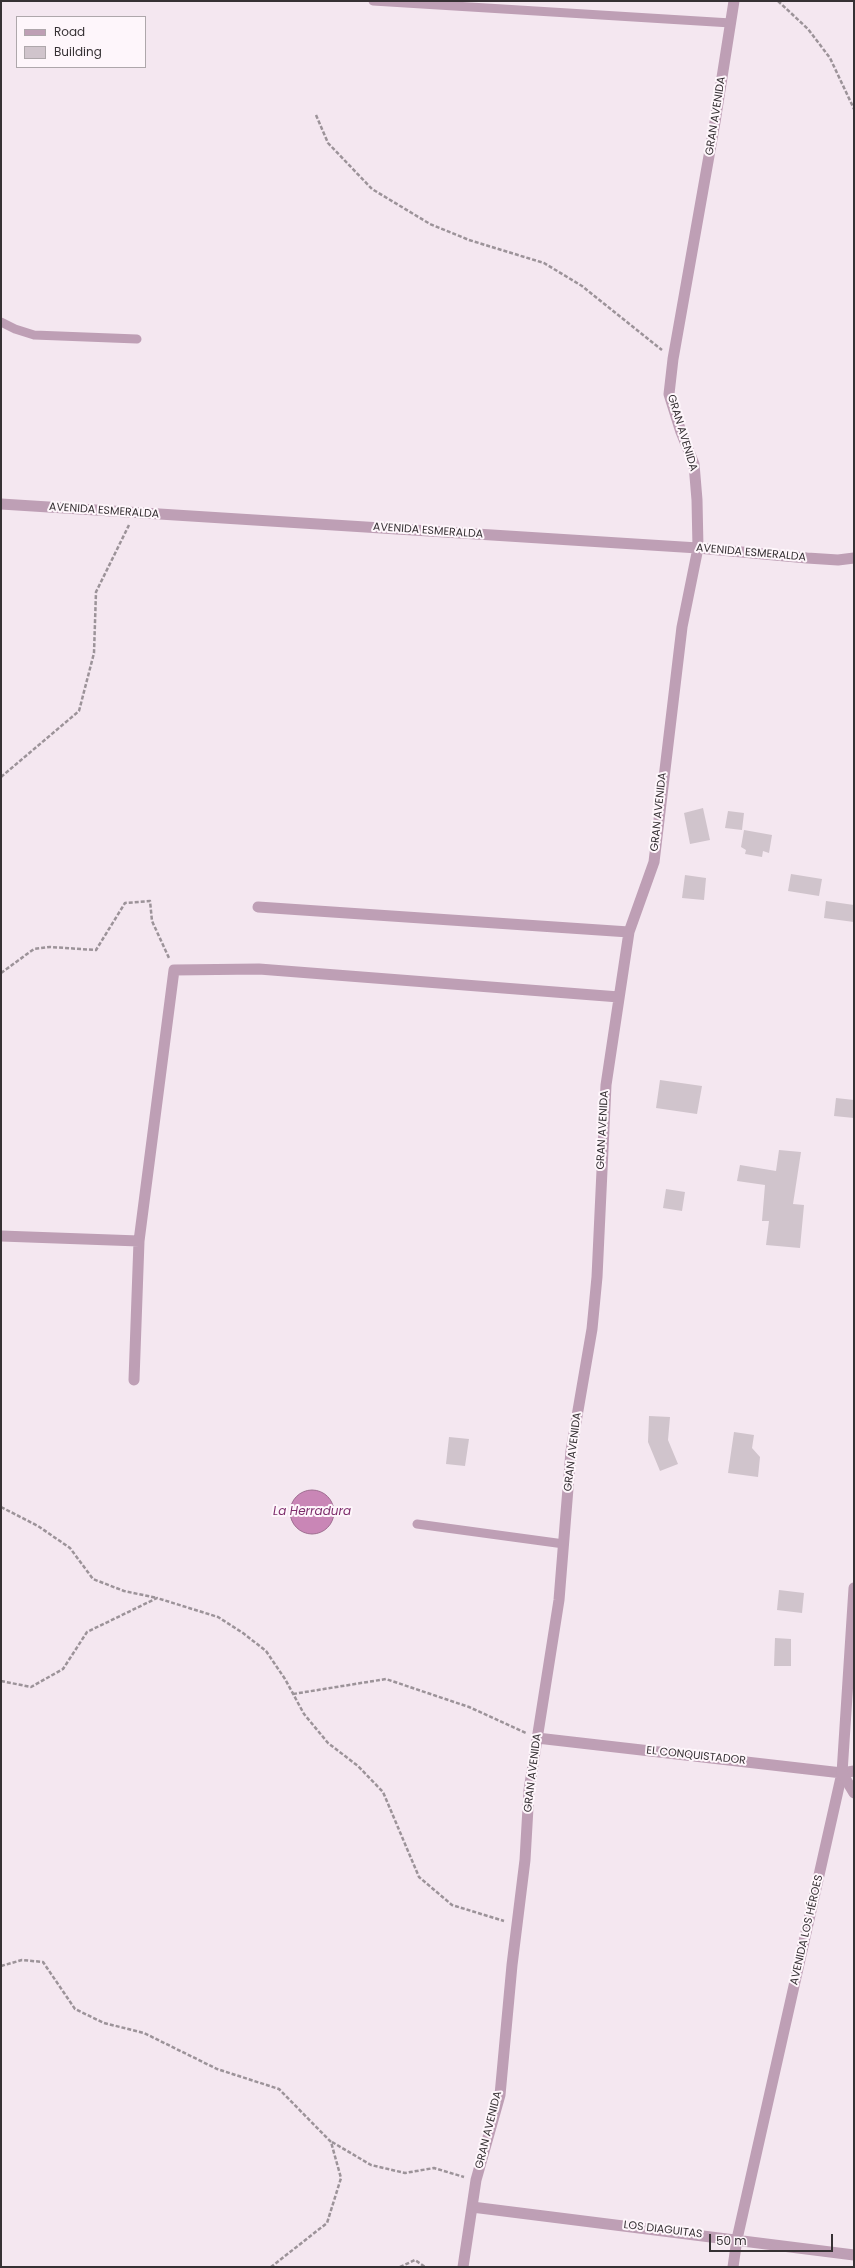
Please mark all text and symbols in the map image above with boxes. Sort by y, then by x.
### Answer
legend [16,16,146,68]
text: Road [54,23,85,40]
text: Building [54,43,102,60]
street label: GRAN AVENIDA [703,76,729,156]
street label: GRAN AVENIDA [664,393,700,473]
street label: AVENIDA ESMERALDA [49,501,159,521]
street label: AVENIDA ESMERALDA [373,521,483,541]
street label: AVENIDA ESMERALDA [695,542,807,564]
street label: GRAN AVENIDA [648,772,670,852]
street label: GRAN AVENIDA [594,1090,612,1170]
street label: GRAN AVENIDA [562,1412,584,1492]
water label: La Herradura [273,1505,351,1519]
street label: GRAN AVENIDA [522,1733,544,1813]
street label: EL CONQUISTADOR [646,1744,746,1768]
street label: AVENIDA LOS HÉROES [788,1874,826,1986]
street label: GRAN AVENIDA [473,2090,505,2170]
street label: LOS DIAGUITAS [623,2219,703,2241]
scale bar [711,2226,835,2252]
text: 50 m [716,2232,747,2249]

